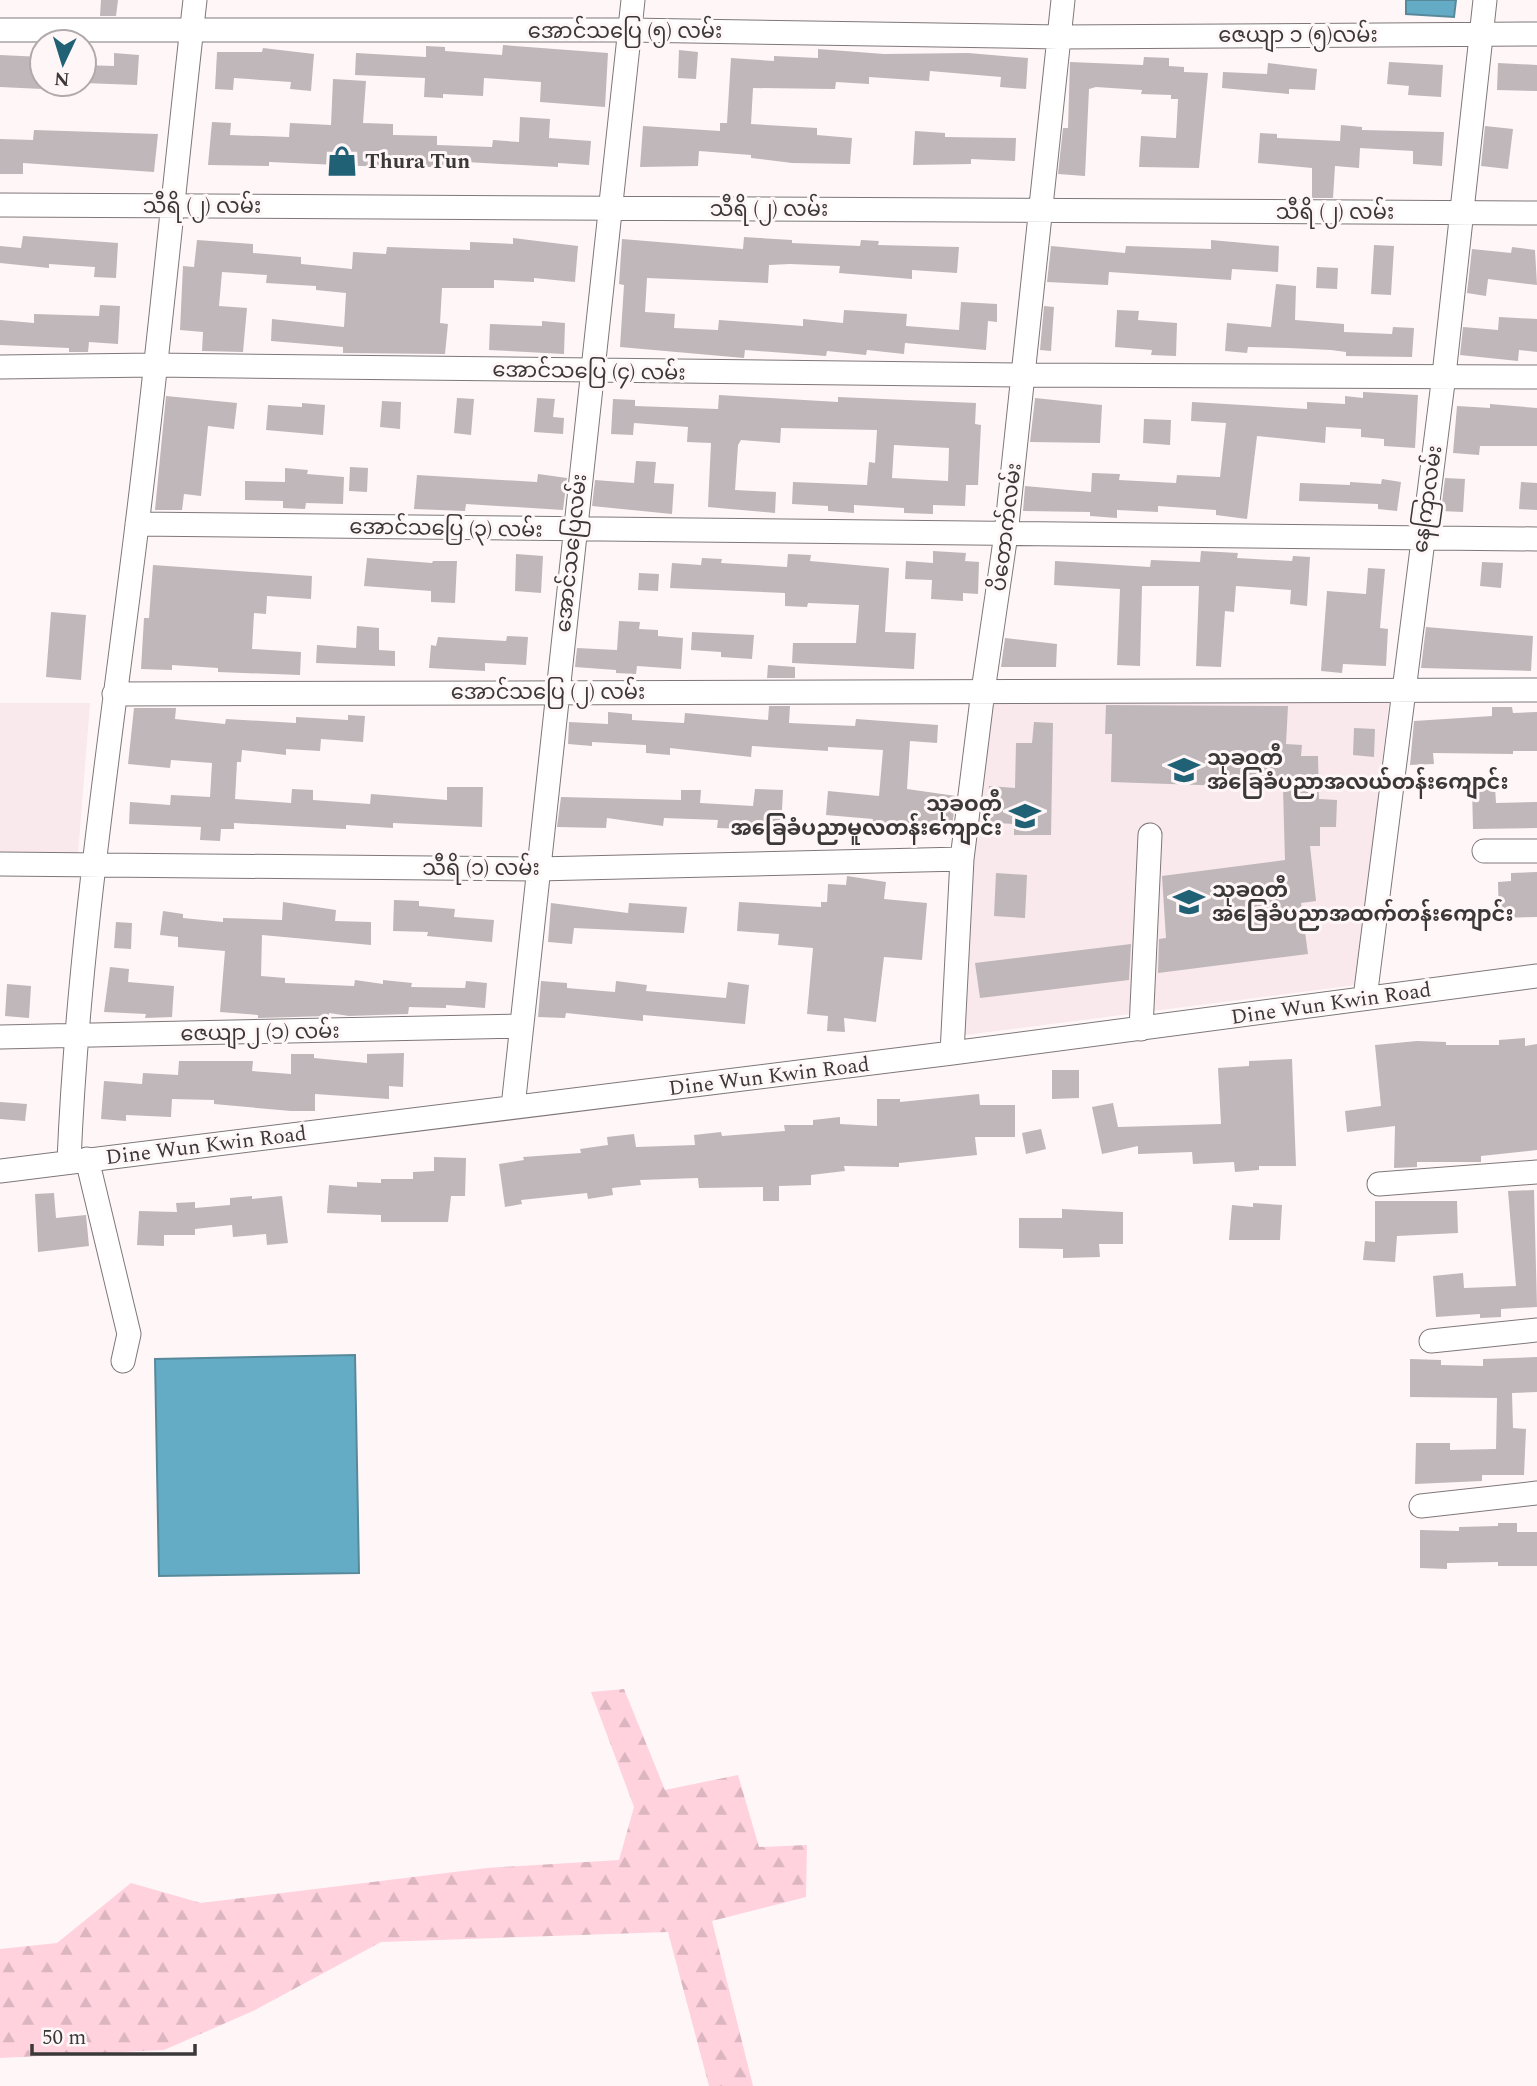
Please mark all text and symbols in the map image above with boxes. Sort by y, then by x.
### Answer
street label: အောင်သပြေ (၅) လမ်း [528,15,722,48]
street label: ဇေယျာ ၁ (၅)လမ်း [1218,19,1378,53]
north arrow [28,28,98,98]
text: N [53,63,71,93]
shop icon: Thura Tun [325,144,359,178]
place label: Thura Tun [365,146,470,178]
street label: သီရိ (၂) လမ်း [143,190,261,223]
street label: သီရိ (၂) လမ်း [710,193,828,226]
street label: သီရိ (၂) လမ်း [1276,196,1394,229]
street label: အောင်သပြေ (၄) လမ်း [492,353,686,390]
street label: နေကြာလမ်း [1404,443,1451,555]
street label: ပိတောက်လမ်း [982,461,1031,593]
street label: အောင်သပြေလမ်း [547,472,596,634]
street label: အောင်သပြေ (၃) လမ်း [349,510,543,547]
street label: အောင်သပြေ (၂) လမ်း [451,676,645,709]
place label: သုခဝတီ အခြေခံပညာအလယ်တန်းကျောင်း [1207,743,1509,800]
school or university icon: သုခဝတီ အခြေခံပညာအလယ်တန်းကျောင်း [1167,753,1201,787]
place label: သုခဝတီ အခြေခံပညာမူလတန်းကျောင်း [730,789,1002,846]
school or university icon: သုခဝတီ အခြေခံပညာမူလတန်းကျောင်း [1008,799,1042,833]
street label: သီရိ (၁) လမ်း [422,852,540,885]
place label: သုခဝတီ အခြေခံပညာအထက်တန်းကျောင်း [1212,875,1514,932]
school or university icon: သုခဝတီ အခြေခံပညာအထက်တန်းကျောင်း [1172,885,1206,919]
street label: Dine Wun Kwin Road [1229,974,1433,1034]
street label: ဇေယျာ၂ (၁) လမ်း [180,1015,340,1051]
street label: Dine Wun Kwin Road [667,1049,871,1105]
street label: Dine Wun Kwin Road [104,1118,308,1174]
scale bar [32,2012,194,2056]
text: 50 m [42,2022,86,2054]

